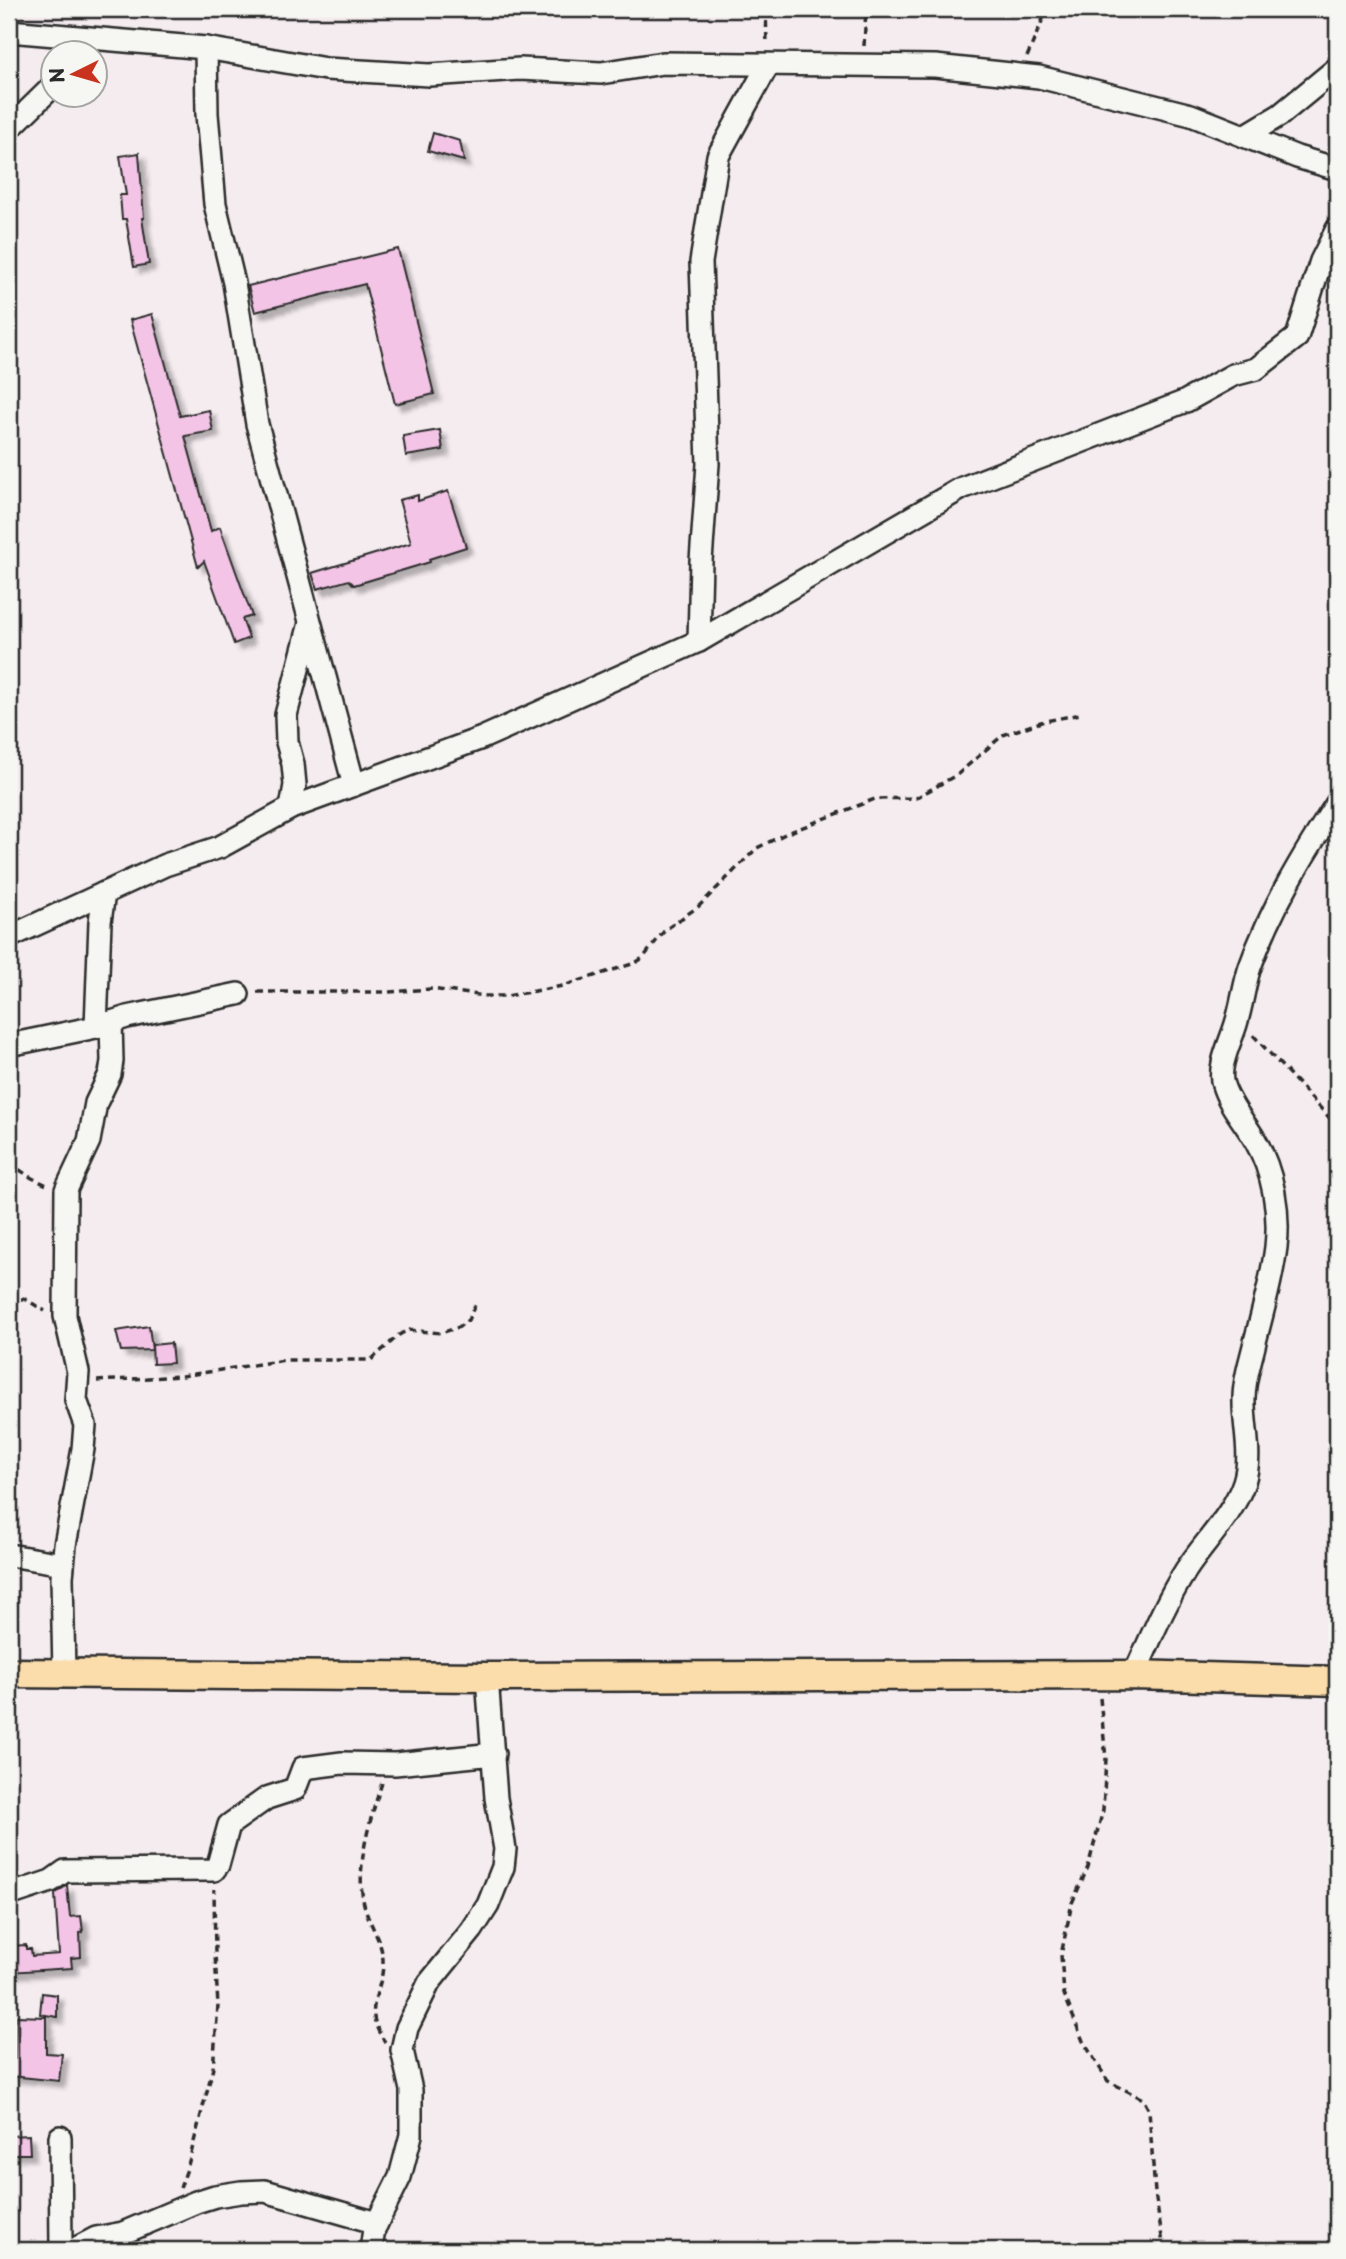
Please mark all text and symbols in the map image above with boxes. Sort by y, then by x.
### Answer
north arrow [38,38,108,108]
text: N [41,67,71,84]

